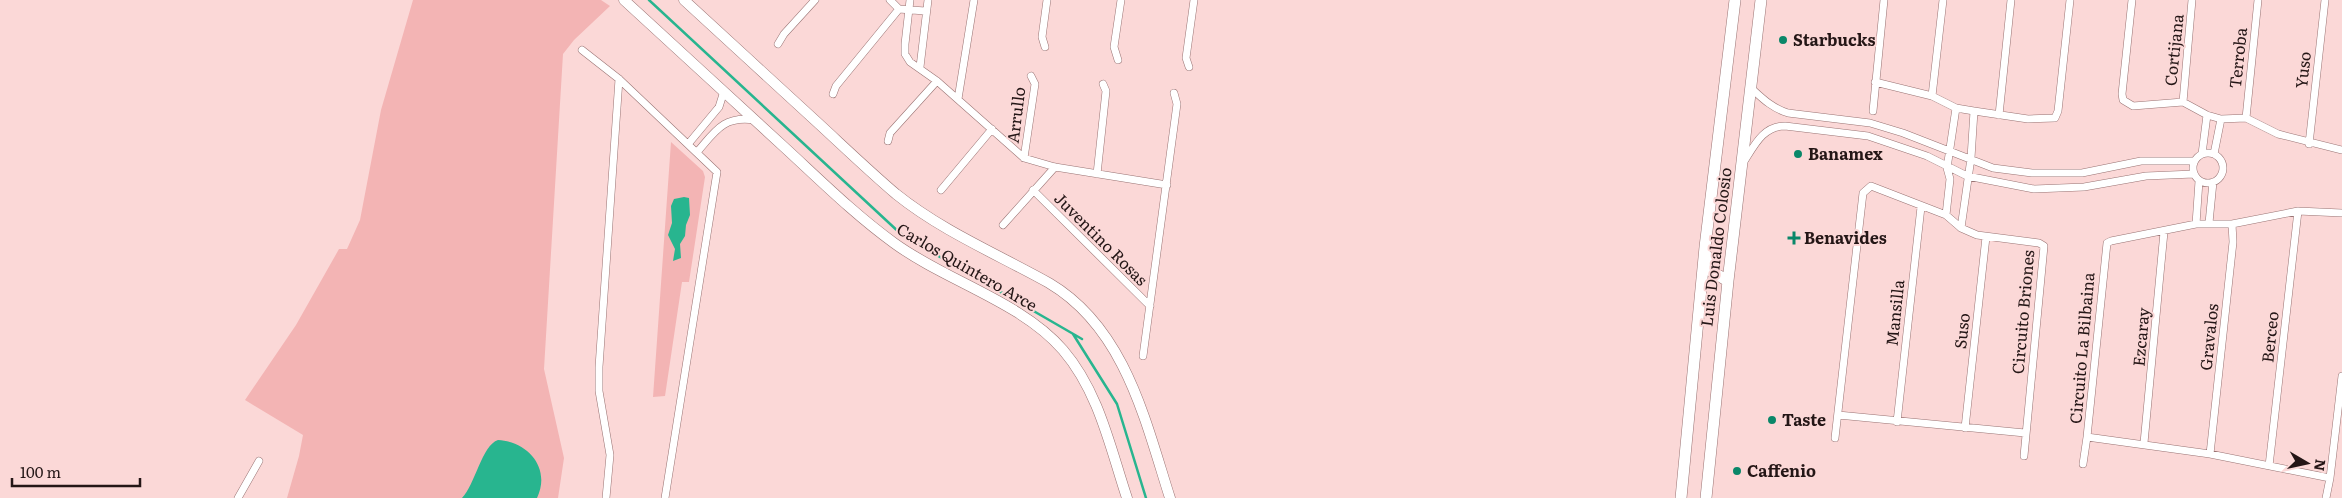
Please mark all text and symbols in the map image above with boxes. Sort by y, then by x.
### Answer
street label: Cortijana [2157,12,2189,87]
street label: Terroba [2222,26,2252,90]
place label: Starbucks [1793,27,1875,51]
marker: Starbucks [1777,34,1789,46]
street label: Yuso [2288,50,2316,90]
street label: Arrullo [1000,85,1030,144]
place label: Banamex [1808,141,1883,165]
marker: Banamex [1792,148,1804,160]
street label: Luis Donaldo Colosio [1693,166,1737,328]
street label: Juventino Rosas [1050,186,1154,290]
street label: Carlos Quintero Arce [893,216,1042,316]
place label: Benavides [1804,225,1887,249]
marker: Benavides [1788,232,1800,244]
street label: Circuito Briones [2005,249,2039,375]
street label: Circuito La Bilbaina [2062,271,2100,425]
street label: Mansilla [1879,278,1909,347]
street label: Gravalos [2193,302,2223,371]
street label: Ezcaray [2125,306,2155,367]
street label: Berceo [2254,310,2284,364]
street label: Suso [1947,312,1975,350]
place label: Taste [1782,407,1826,431]
marker: Taste [1766,414,1778,426]
north arrow [2282,438,2332,488]
scale bar [12,456,140,488]
place label: Caffenio [1747,458,1816,482]
text: N [2310,458,2332,473]
text: 100 m [20,460,61,483]
marker: Caffenio [1731,465,1743,477]

